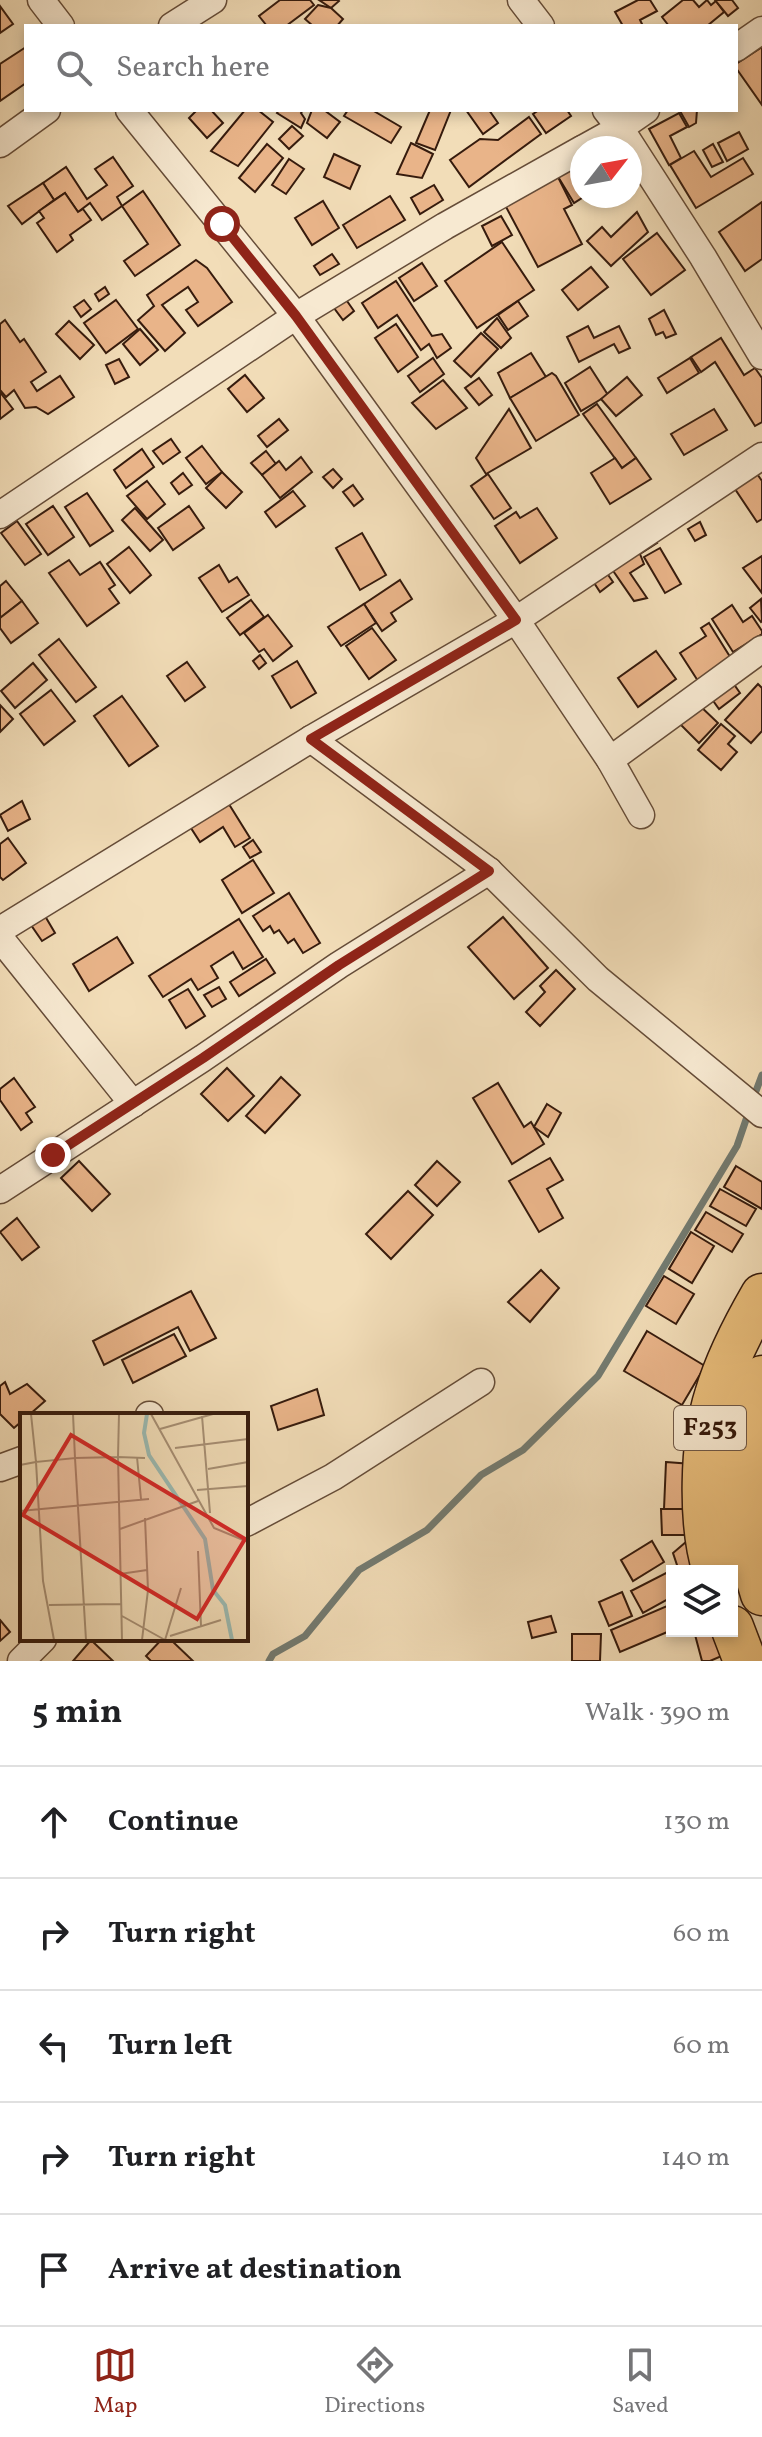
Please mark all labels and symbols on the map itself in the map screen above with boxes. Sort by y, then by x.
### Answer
north arrow [570,136,642,208]
route start [204,206,240,242]
route end [35,1137,71,1173]
road number: F253 [674,1406,746,1450]
inset map [20,1413,248,1641]

